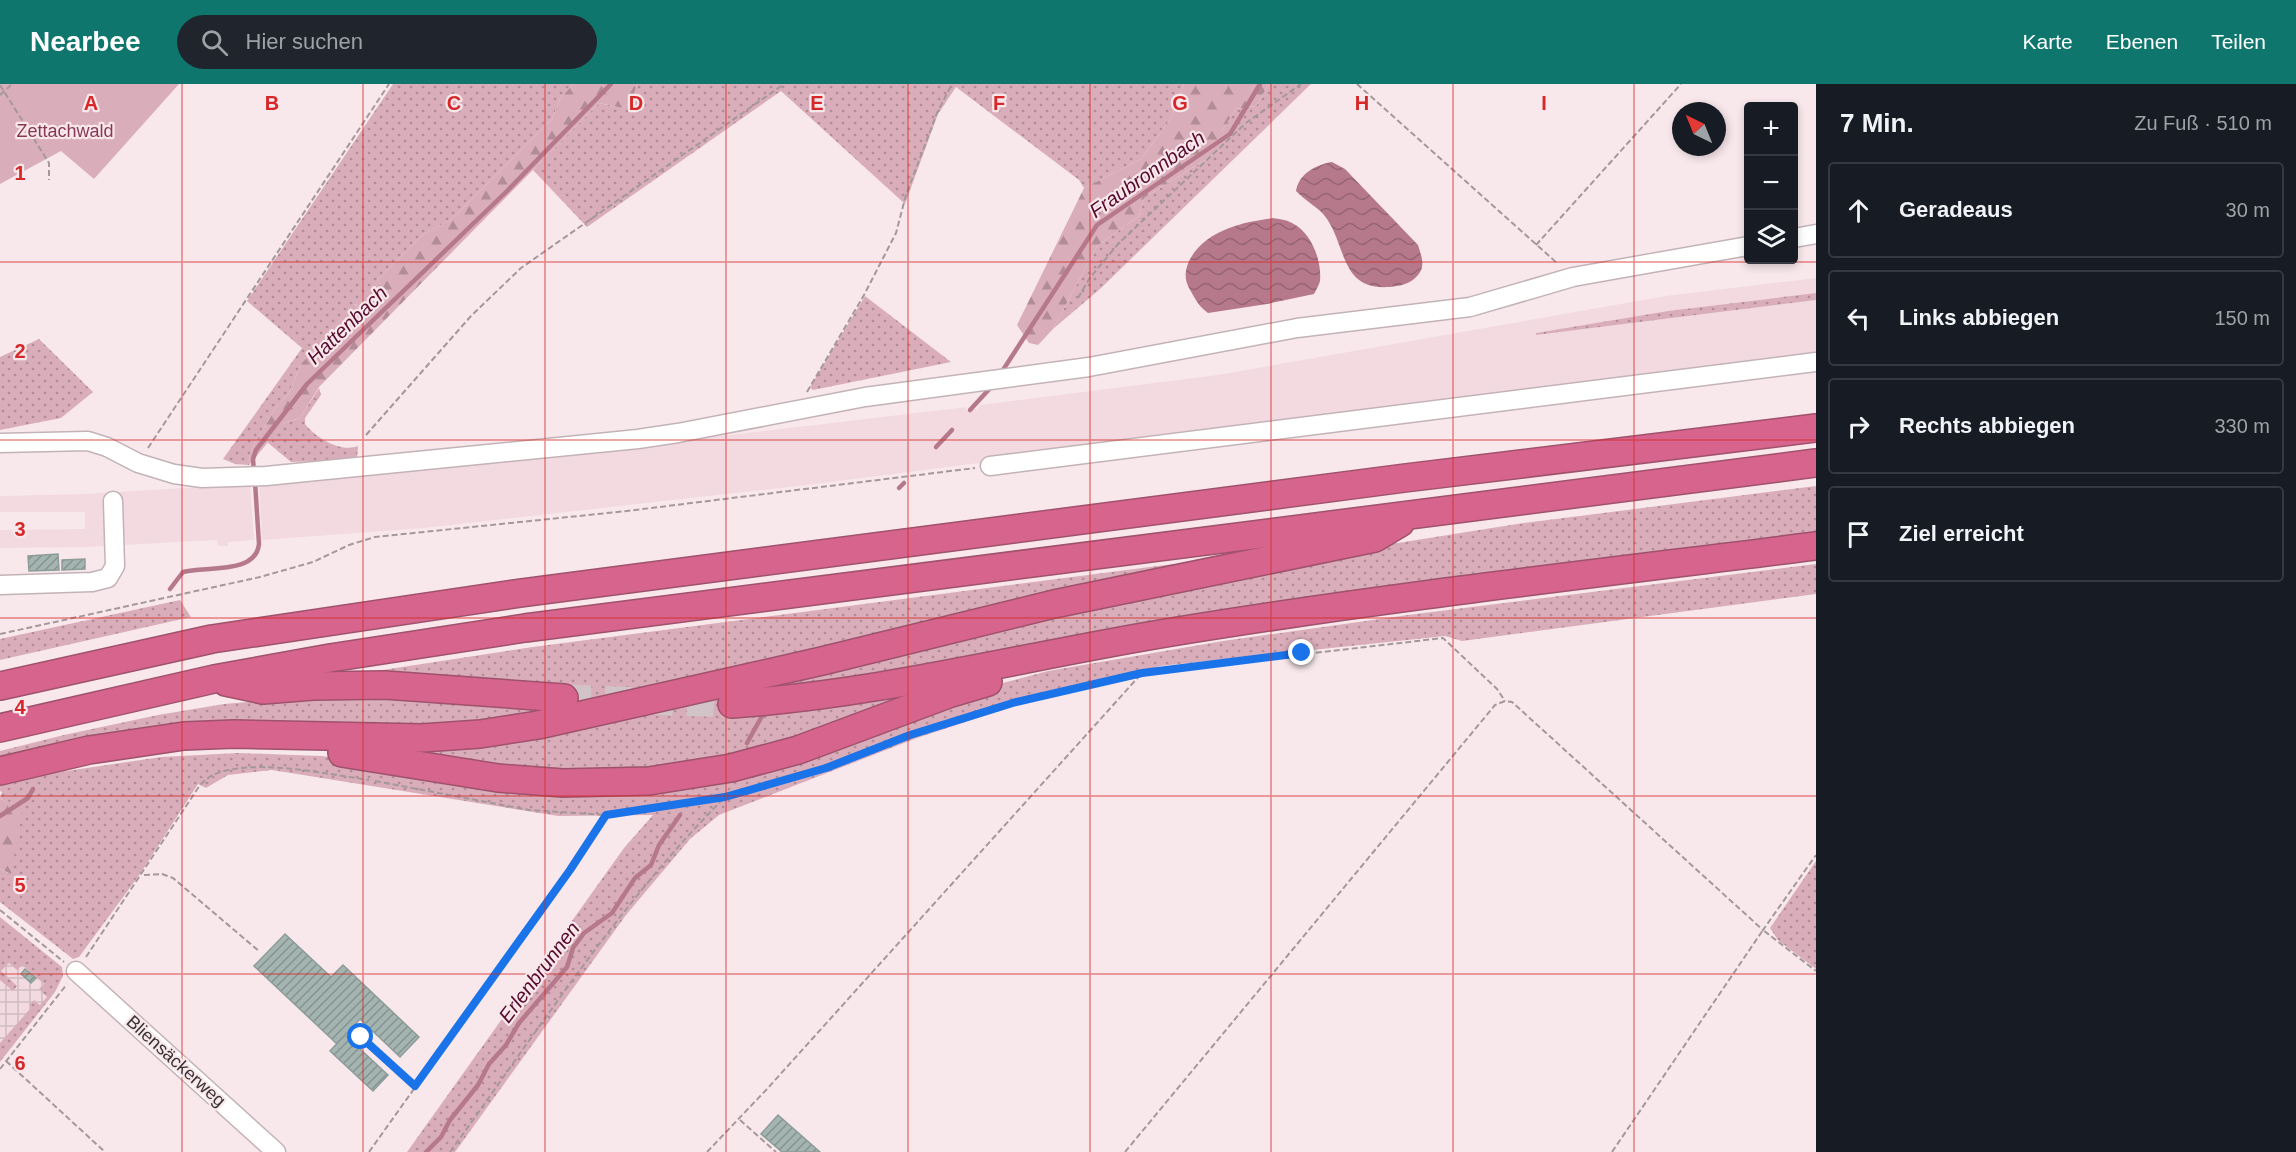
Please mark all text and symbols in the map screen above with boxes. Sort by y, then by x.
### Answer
search box [177,15,597,69]
text: Nearbee [30,26,141,57]
icon: search [198,26,231,59]
text: Hier suchen [246,29,363,54]
text: Karte [2023,30,2073,53]
text: Ebenen [2106,30,2178,53]
text: Teilen [2211,30,2266,53]
text: A [84,92,98,114]
text: B [265,92,279,114]
text: C [447,92,461,114]
text: D [629,92,643,114]
text: E [810,92,824,114]
text: F [993,92,1005,114]
text: G [1172,92,1188,114]
text: H [1355,92,1369,114]
text: I [1541,92,1547,114]
north arrow [1672,102,1726,156]
map controls [1744,102,1798,264]
button: + [1744,102,1798,156]
text: 7 Min. [1840,108,1914,138]
text: Zu Fuß · 510 m [2134,112,2272,134]
park label: Zettachwald [16,121,114,141]
water label: Fraubronnbach [1085,126,1209,222]
button: − [1744,156,1798,210]
text: 1 [14,162,26,184]
icon: ahead [1842,194,1875,227]
text: Geradeaus [1899,197,2013,222]
text: 30 m [2226,199,2270,221]
button: layers [1744,210,1798,264]
water label: Hattenbach [303,282,391,368]
icon: left [1842,302,1875,335]
text: Links abbiegen [1899,305,2059,330]
text: 150 m [2214,307,2270,329]
text: 2 [14,340,26,362]
icon: right [1842,410,1875,443]
text: Rechts abbiegen [1899,413,2075,438]
text: 330 m [2214,415,2270,437]
text: 3 [14,518,26,540]
icon: arrive [1842,518,1875,551]
text: Ziel erreicht [1899,521,2024,546]
route end [1288,639,1314,665]
text: 4 [14,696,26,718]
text: 5 [14,874,26,896]
water label: Erlenbrunnen [494,917,584,1027]
street label: Bliensäckerweg [122,1011,230,1111]
route start [347,1023,373,1049]
text: 6 [14,1052,26,1074]

